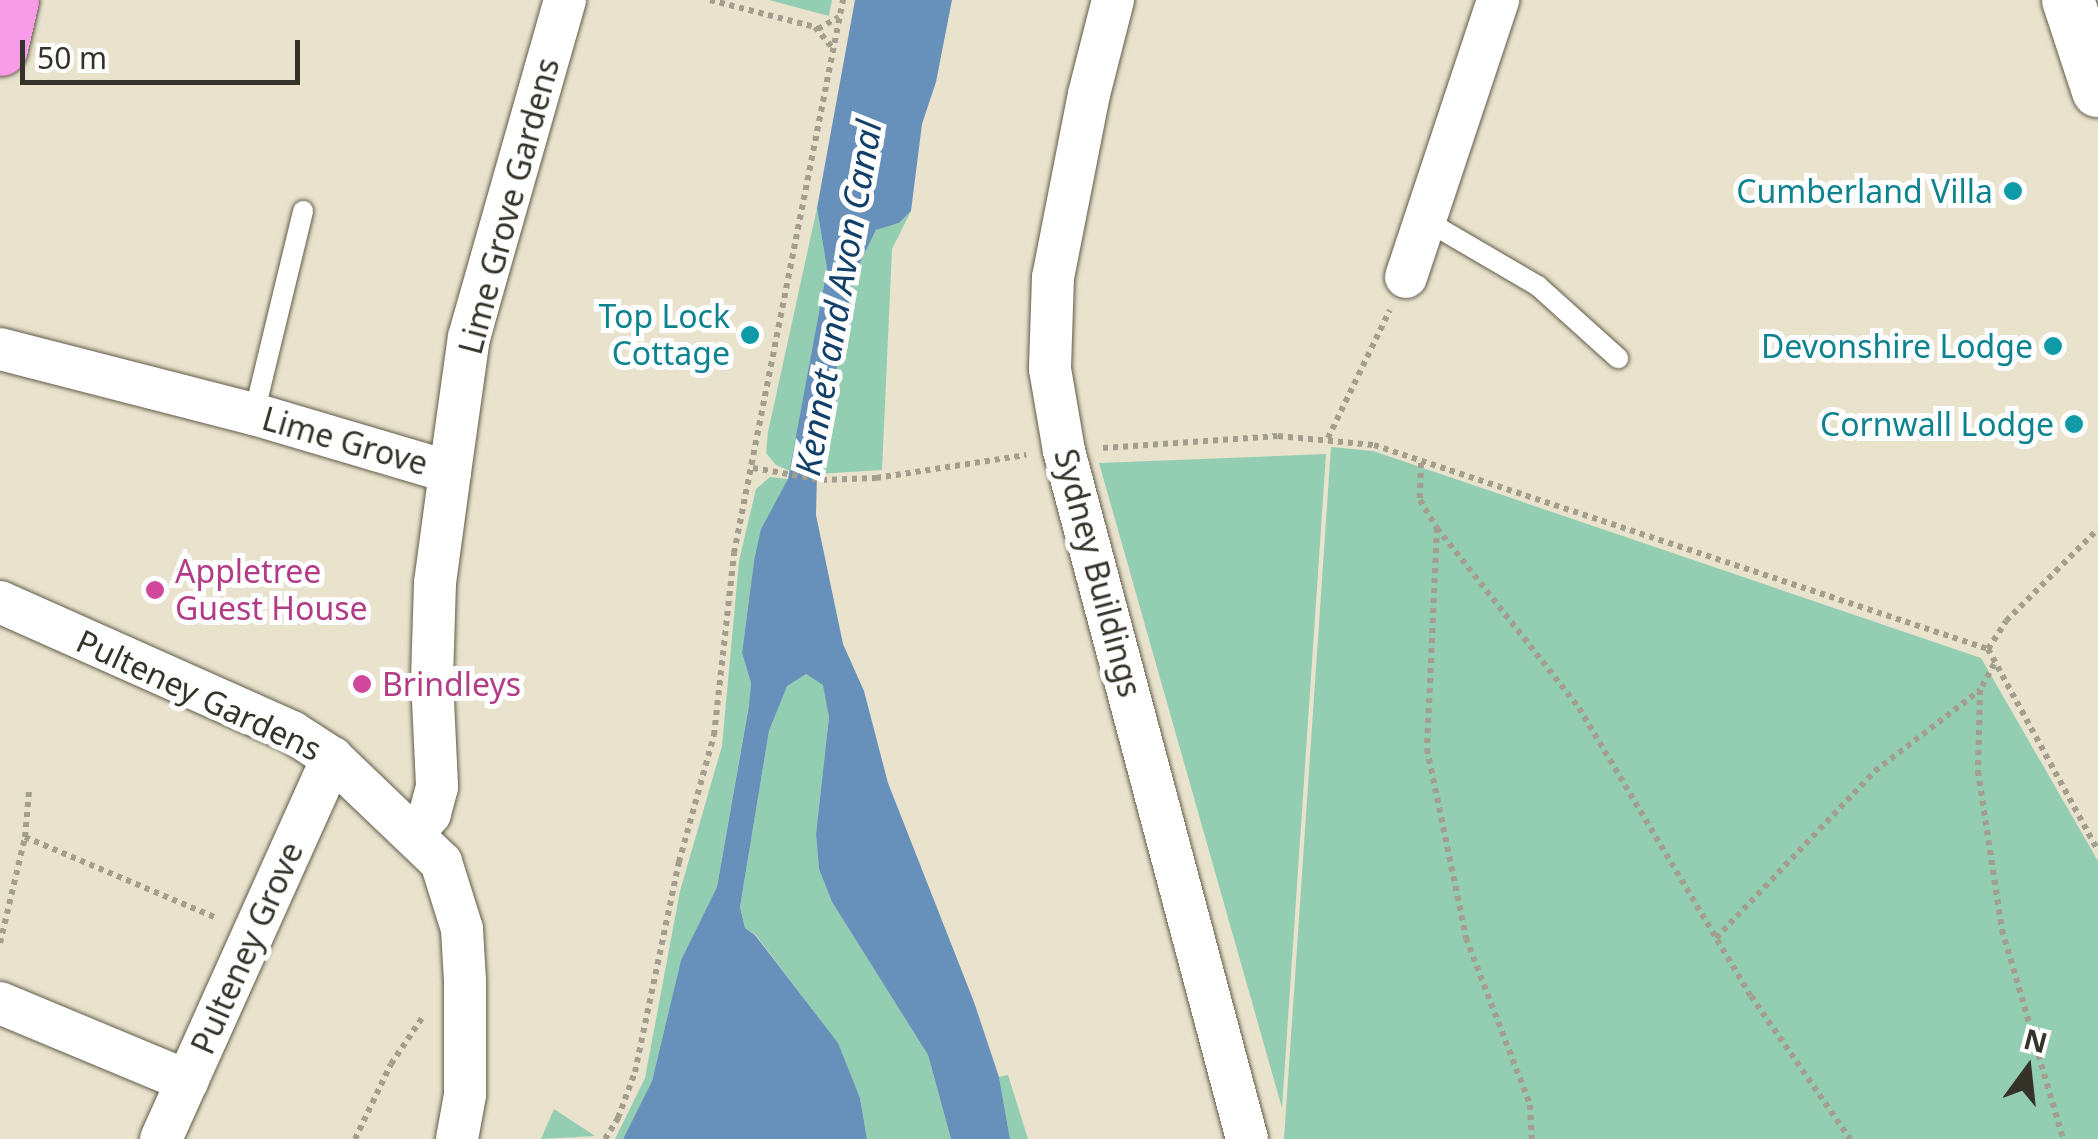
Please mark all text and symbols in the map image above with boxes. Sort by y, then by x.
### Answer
scale bar [25,20,305,82]
text: 50 m [37,37,107,78]
street label: Lime Grove Gardens [451,54,567,358]
water label: Kennet and Avon Canal [786,117,890,479]
place label: Cumberland Villa [1736,172,1993,210]
marker: Cumberland Villa [2002,180,2024,202]
place label: Top Lock Cottage [599,298,730,373]
marker: Top Lock Cottage [739,324,761,346]
place label: Devonshire Lodge [1761,327,2033,365]
marker: Devonshire Lodge [2042,335,2064,357]
street label: Lime Grove [258,399,432,483]
place label: Cornwall Lodge [1820,405,2054,443]
marker: Cornwall Lodge [2063,413,2085,435]
street label: Sydney Buildings [1046,445,1150,701]
place label: Appletree Guest House [175,553,368,628]
marker: Appletree Guest House [144,579,166,601]
street label: Pulteney Gardens [71,622,327,768]
place label: Brindleys [382,665,521,703]
marker: Brindleys [351,673,373,695]
street label: Pulteney Grove [183,836,311,1060]
north arrow [1978,1019,2078,1119]
text: N [2020,1019,2052,1061]

